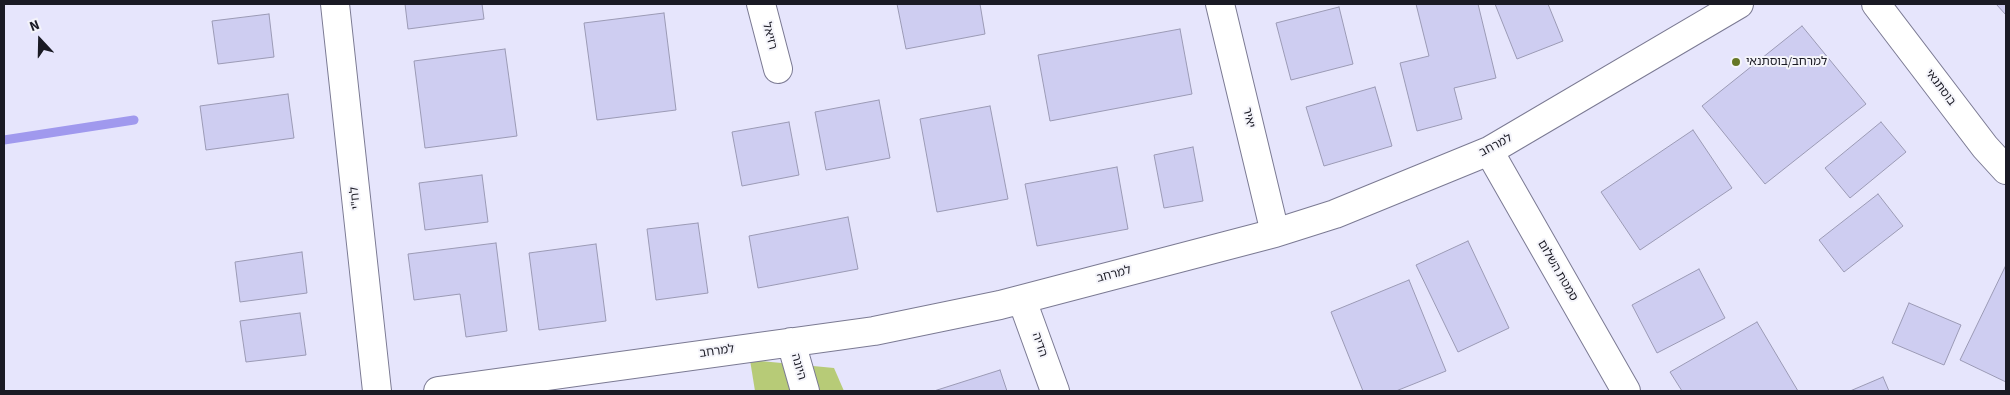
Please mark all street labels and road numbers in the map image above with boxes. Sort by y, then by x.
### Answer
street label: רזיאל [759,21,779,51]
street label: בוסתנאי [1922,67,1958,109]
street label: יאיר [1239,106,1257,130]
street label: למרחב [1477,131,1515,161]
street label: לח"י [348,186,364,210]
street label: סמטת השלום [1534,238,1580,304]
street label: למרחב [1095,263,1133,287]
street label: הדיה [1028,331,1050,359]
street label: למרחב [699,342,735,362]
street label: היונה [787,352,809,382]

